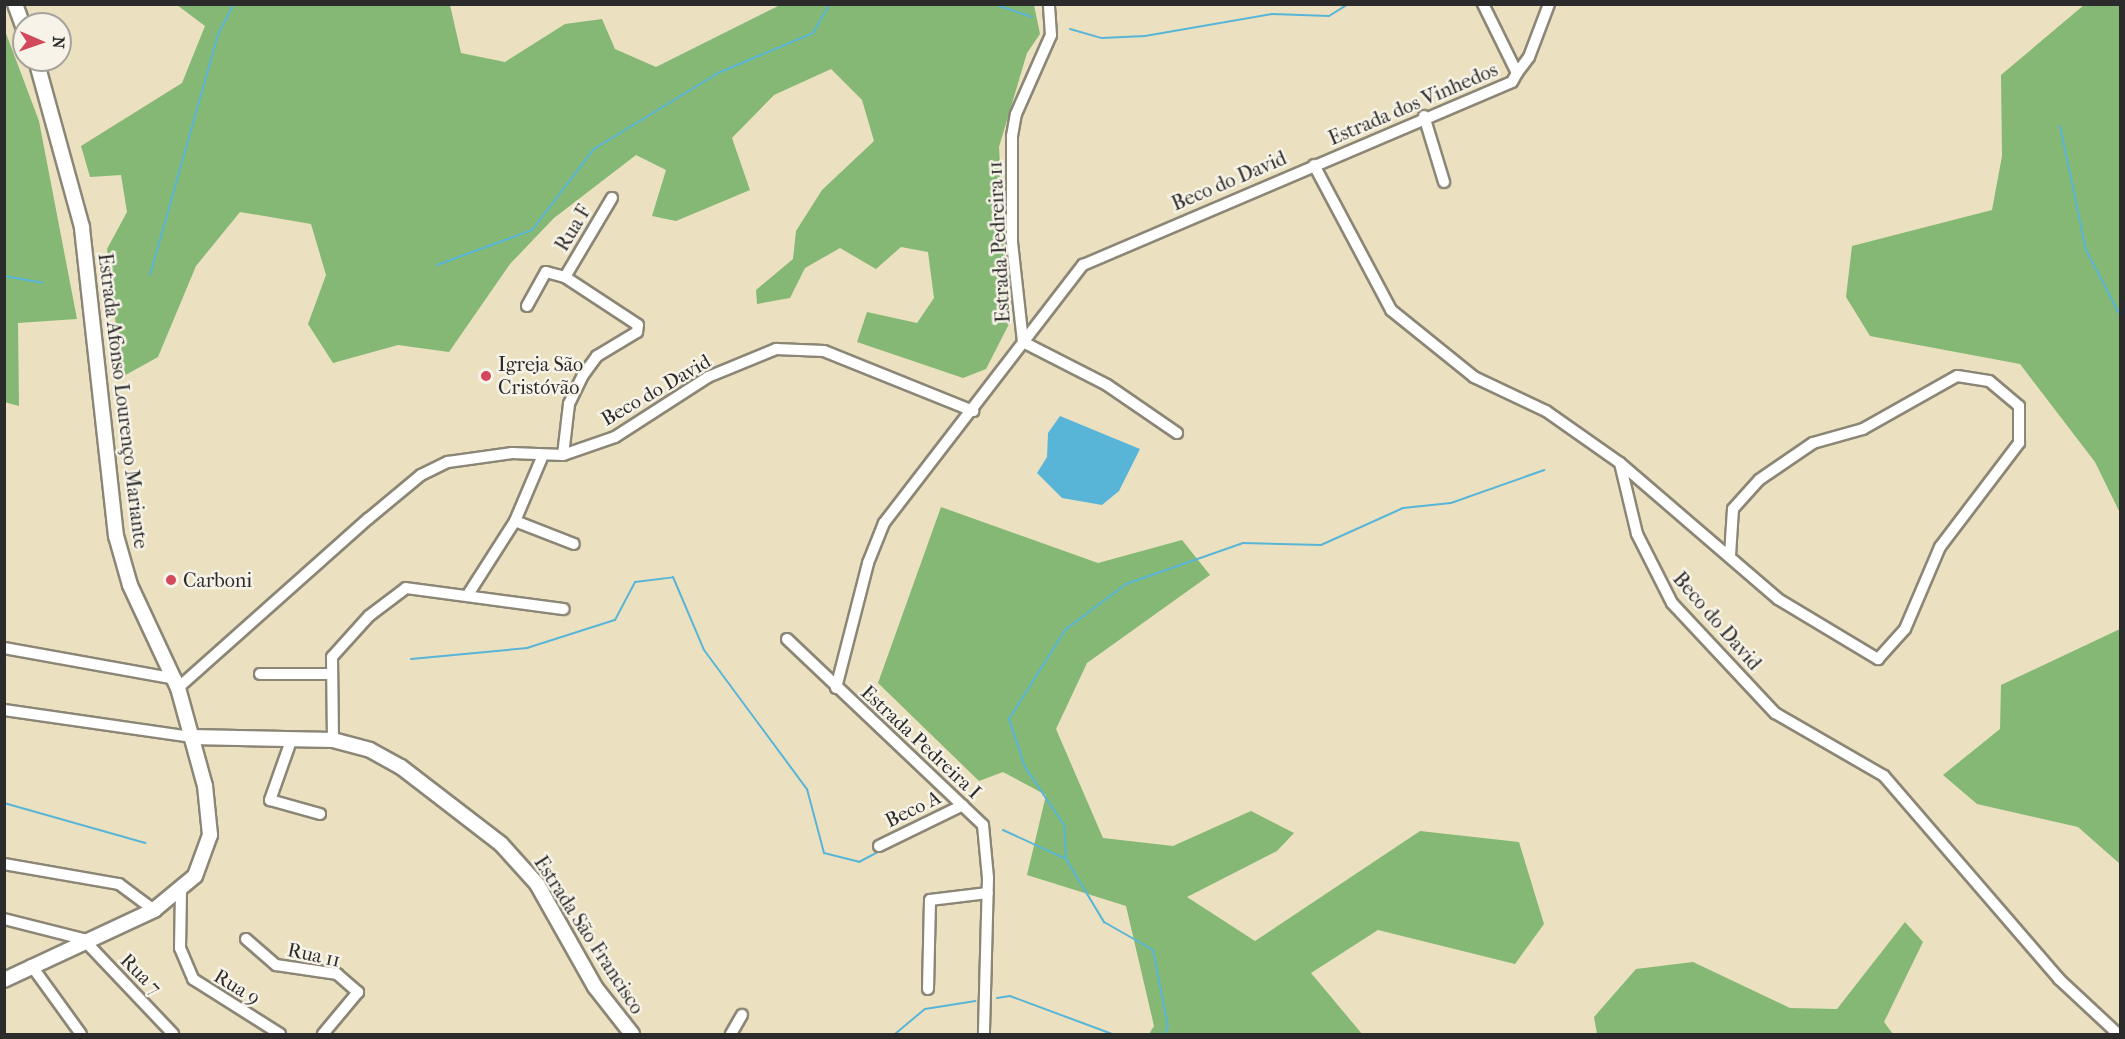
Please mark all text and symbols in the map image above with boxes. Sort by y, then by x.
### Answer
north arrow [12,12,72,72]
text: N [49,36,68,49]
street label: Estrada dos Vinhedos [1325,57,1501,151]
street label: Beco do David [1168,146,1290,216]
street label: Estrada Pedreira 11 [983,161,1015,323]
street label: Rua F [550,200,596,256]
street label: Estrada Afonso Lourenço Mariante [93,252,153,550]
street label: Beco do David [597,349,715,431]
place label: Igreja São Cristóvão [498,352,583,399]
marker: Igreja São Cristóvão [479,369,493,383]
street label: Beco do David [1668,567,1766,675]
place label: Carboni [183,568,252,592]
marker: Carboni [164,573,178,587]
street label: Estrada Pedreira I [856,680,986,804]
street label: Beco A [881,785,945,833]
street label: Estrada São Francisco [529,851,649,1019]
street label: Rua 11 [285,938,343,972]
street label: Rua 7 [115,948,167,1000]
street label: Rua 9 [210,964,264,1010]

